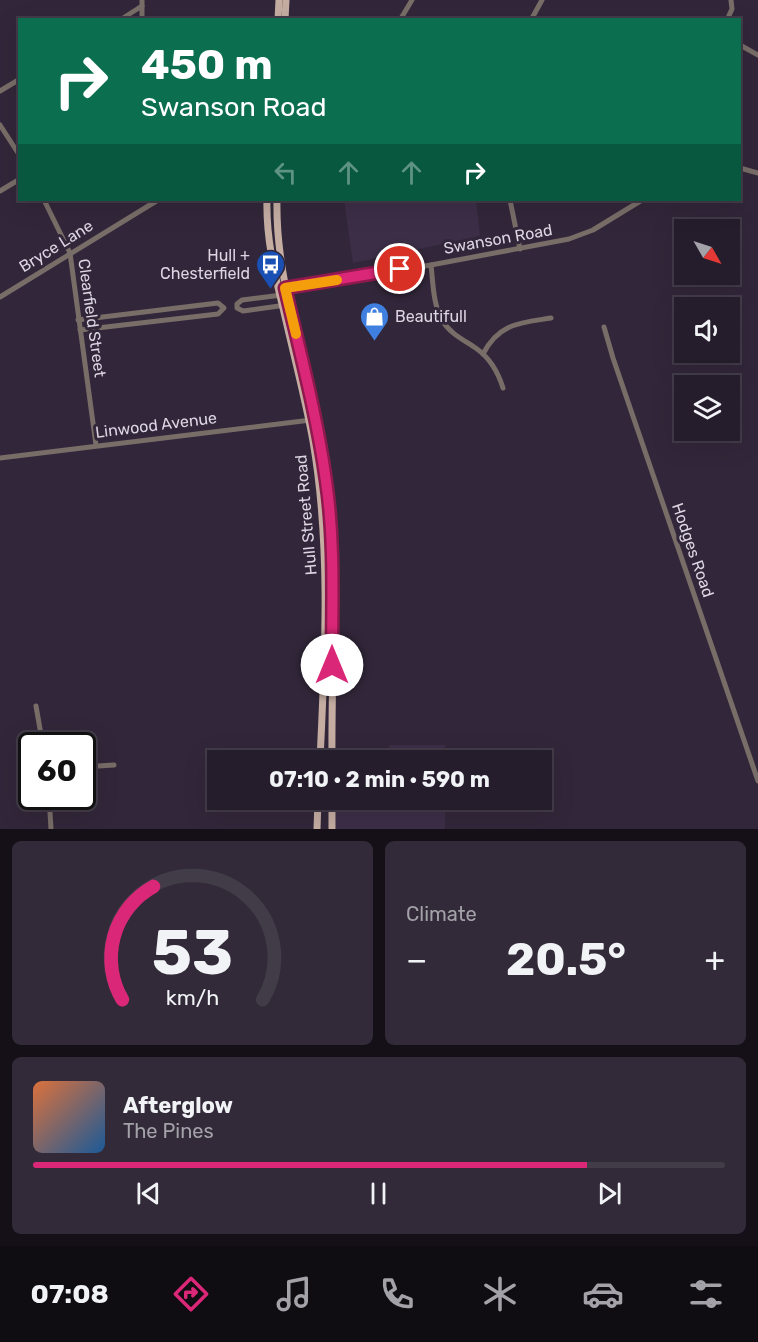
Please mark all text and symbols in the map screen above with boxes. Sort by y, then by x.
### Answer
text: 450 m [141,40,273,90]
icon: right [42,42,120,120]
text: Swanson Road [141,91,327,123]
icon: left [269,156,302,189]
icon: ahead [332,156,365,189]
icon: ahead [395,156,428,189]
icon: right [458,156,491,189]
street label: Bryce Lane [16,216,96,276]
north arrow [674,219,740,285]
map controls [674,219,740,441]
street label: Swanson Road [442,220,554,258]
pin [374,243,425,294]
place label: Hull + Chesterfield [160,246,250,283]
bus stop icon: Hull + Chesterfield [255,248,287,290]
icon: arrive [383,252,416,285]
street label: Clearfield Street [74,257,110,379]
button: sound [674,297,740,363]
shop icon: Beautifull [358,300,390,342]
place label: Beautifull [395,307,467,326]
button: layers [674,375,740,441]
street label: Linwood Avenue [94,408,218,442]
street label: Hull Street Road [291,454,321,576]
street label: Hodges Road [668,500,718,600]
position arrow [300,633,364,697]
speed limit sign: 60 [18,732,96,810]
text: 07:10 · 2 min · 590 m [269,766,490,793]
text: Climate [406,902,477,926]
text: 53 [152,916,233,990]
text: 20.5° [506,933,626,986]
text: − [406,940,427,979]
text: + [704,940,725,979]
text: km/h [166,985,219,1010]
text: Afterglow [123,1092,233,1119]
text: The Pines [123,1119,214,1143]
icon: previous [132,1177,165,1210]
icon: pause [362,1177,395,1210]
icon: next [593,1177,626,1210]
icon: directions [170,1273,212,1315]
icon: music [273,1273,315,1315]
icon: phone [376,1273,418,1315]
icon: climate [479,1273,521,1315]
icon: car [582,1273,624,1315]
icon: filters [685,1273,727,1315]
text: 07:08 [31,1278,109,1310]

